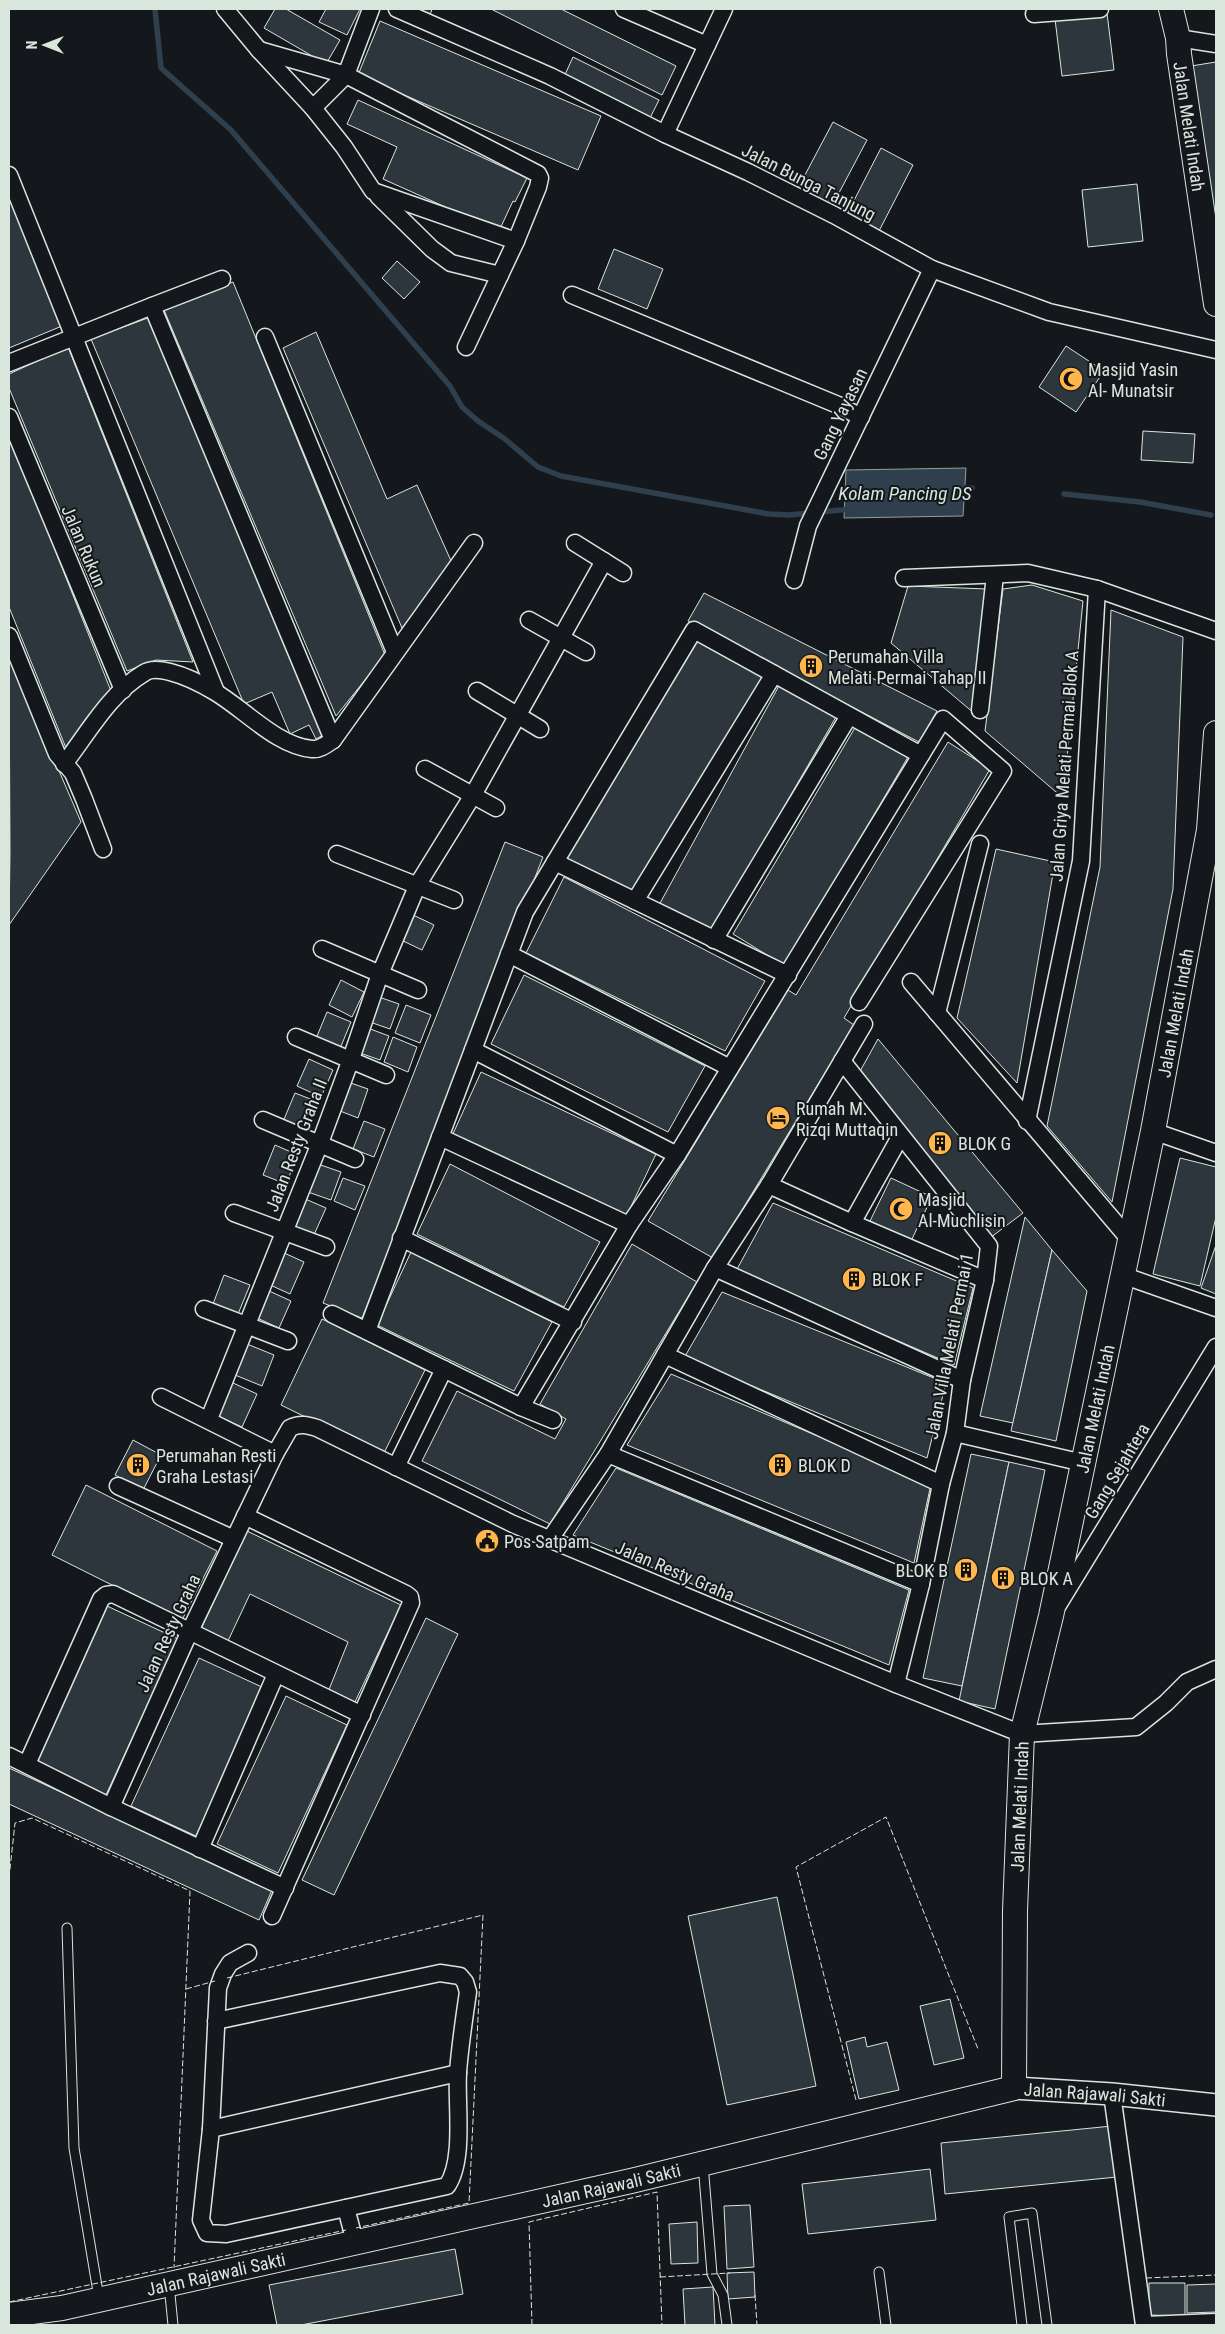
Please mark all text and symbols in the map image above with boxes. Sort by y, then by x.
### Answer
north arrow [20,20,70,70]
text: N [24,41,40,49]
street label: Jalan Melati Indah [1170,60,1210,193]
street label: Jalan Bunga Tanjung [739,139,879,225]
place label: Masjid Yasin Al- Munatsir [1088,359,1178,401]
street label: Gang Yayasan [809,365,871,463]
mosque icon: Masjid Yasin Al- Munatsir [1058,366,1084,392]
water label: Kolam Pancing DS [838,482,972,505]
street label: Jalan Rukun [57,502,111,590]
place label: Perumahan Villa Melati Permai Tahap II [828,646,987,688]
street label: Jalan Griya Melati Permai Blok A [1045,649,1083,882]
building icon: Perumahan Villa Melati Permai Tahap II [798,653,824,679]
street label: Jalan Melati Indah [1153,947,1197,1079]
street label: Jalan Resty Graha II [261,1075,331,1215]
place label: Rumah M. Rizqi Muttaqin [796,1098,898,1140]
hotel icon: Rumah M. Rizqi Muttaqin [765,1105,791,1131]
building icon: BLOK G [927,1130,953,1156]
place label: BLOK G [958,1133,1011,1154]
place label: Masjid Al-Muchlisin [918,1189,1006,1231]
mosque icon: Masjid Al-Muchlisin [888,1196,914,1222]
street label: Jalan Villa Melati Permai 1 [921,1251,977,1441]
building icon: BLOK F [841,1266,867,1292]
place label: BLOK F [872,1269,924,1290]
street label: Jalan Melati Indah [1071,1343,1118,1475]
street label: Gang Sejahtera [1080,1419,1154,1523]
place label: Perumahan Resti Graha Lestasi [156,1445,276,1487]
building icon: Perumahan Resti Graha Lestasi [125,1452,151,1478]
building icon: BLOK D [767,1452,793,1478]
place label: BLOK D [798,1455,851,1476]
public building icon: Pos Satpam [474,1528,500,1554]
place label: Pos Satpam [504,1531,590,1552]
street label: Jalan Resty Graha [612,1536,738,1606]
building icon: BLOK B [953,1557,979,1583]
place label: BLOK B [896,1560,948,1581]
building icon: BLOK A [990,1565,1016,1591]
place label: BLOK A [1020,1568,1074,1589]
street label: Jalan Resty Graha [131,1571,205,1695]
street label: Jalan Melati Indah [1006,1741,1032,1872]
street label: Jalan Rajawali Sakti [1023,2078,1167,2110]
street label: Jalan Rajawali Sakti [539,2159,683,2211]
street label: Jalan Rajawali Sakti [144,2248,287,2299]

